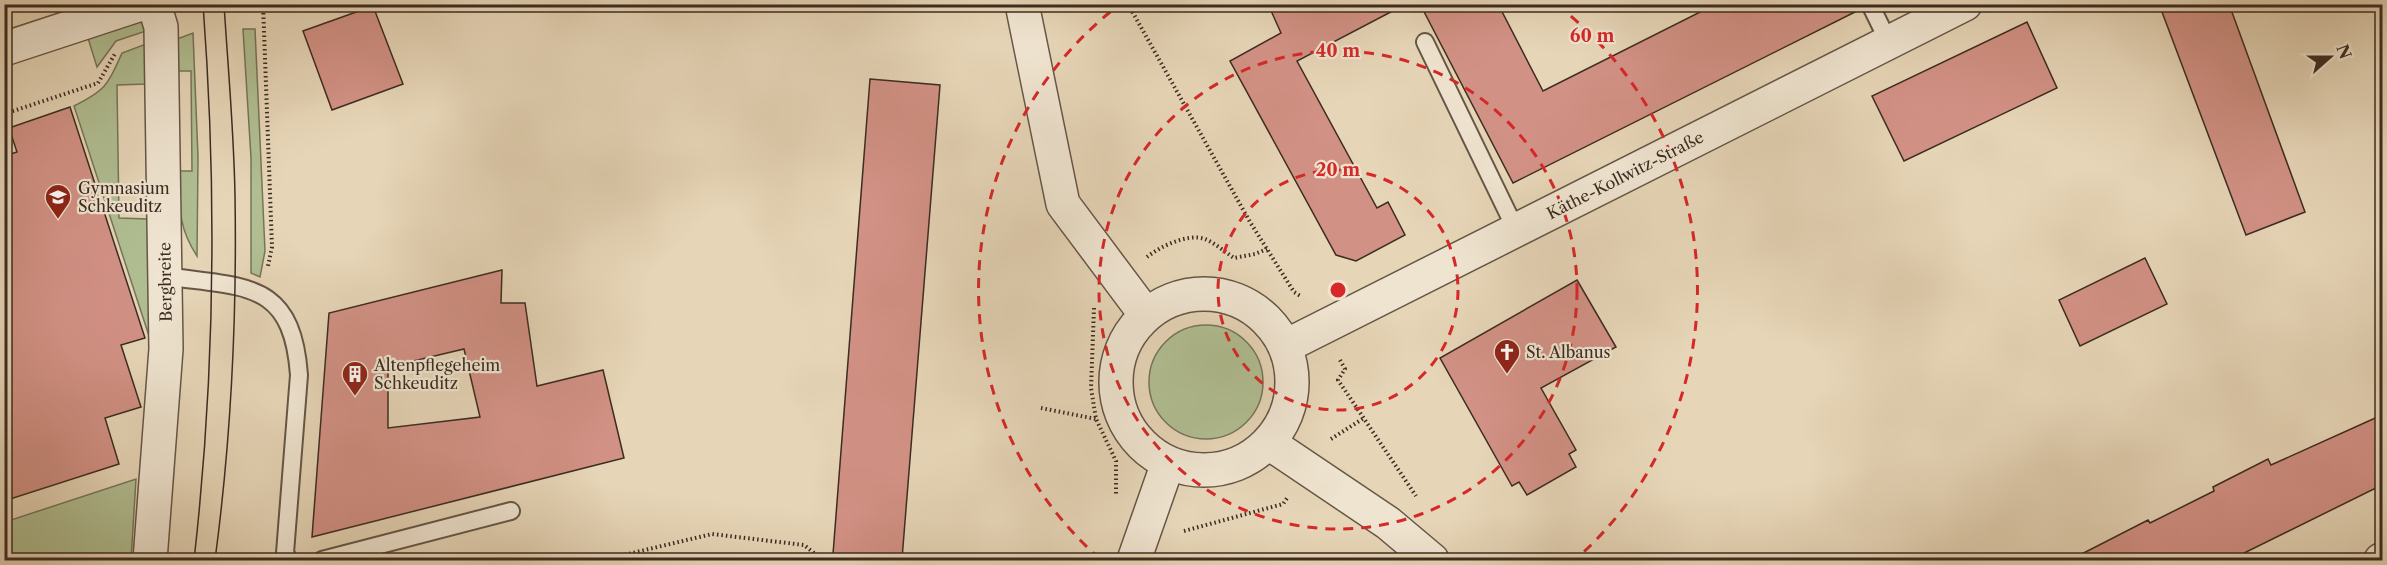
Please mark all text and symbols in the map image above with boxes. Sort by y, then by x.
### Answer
text: 60 m [1570,25,1614,47]
north arrow [2300,27,2360,87]
text: 40 m [1316,40,1360,62]
text: N [2332,42,2356,62]
street label: Käthe-Kollwitz-Straße [1543,127,1707,223]
text: 20 m [1316,159,1360,181]
place label: Gymnasium Schkeuditz [78,178,170,216]
school or university icon: Gymnasium Schkeuditz [43,182,73,220]
street label: Bergbreite [154,242,176,322]
centre of rings [1328,280,1348,300]
church icon: St. Albanus [1492,337,1522,375]
place label: St. Albanus [1526,342,1611,362]
place label: Altenpflegeheim Schkeuditz [373,355,500,393]
building icon: Altenpflegeheim Schkeuditz [340,359,370,397]

